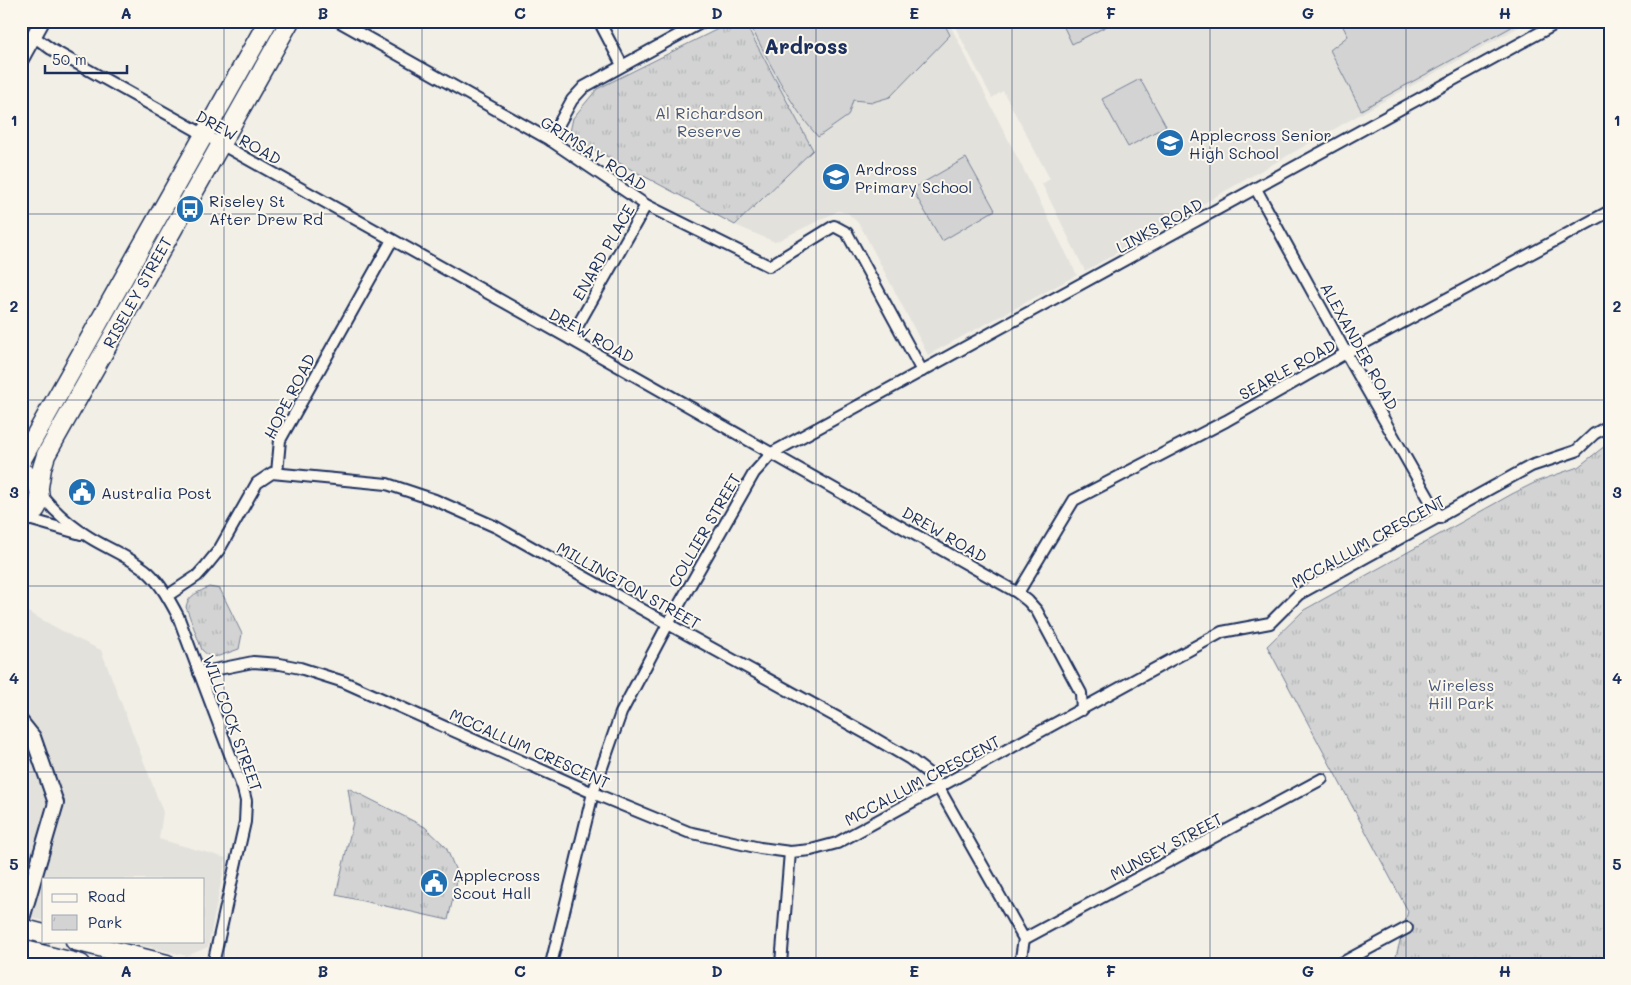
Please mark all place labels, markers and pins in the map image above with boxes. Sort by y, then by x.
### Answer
place label: Applecross Senior High School [1189,124,1332,163]
school or university icon: Applecross Senior High School [1155,128,1185,158]
place label: Ardross Primary School [855,158,972,197]
school or university icon: Ardross Primary School [821,162,851,192]
place label: Riseley St After Drew Rd [209,190,323,229]
bus stop icon: Riseley St After Drew Rd [175,194,205,224]
public building icon: Australia Post [67,477,97,507]
place label: Australia Post [101,482,212,503]
place label: Applecross Scout Hall [453,864,540,903]
public building icon: Applecross Scout Hall [419,868,449,898]

